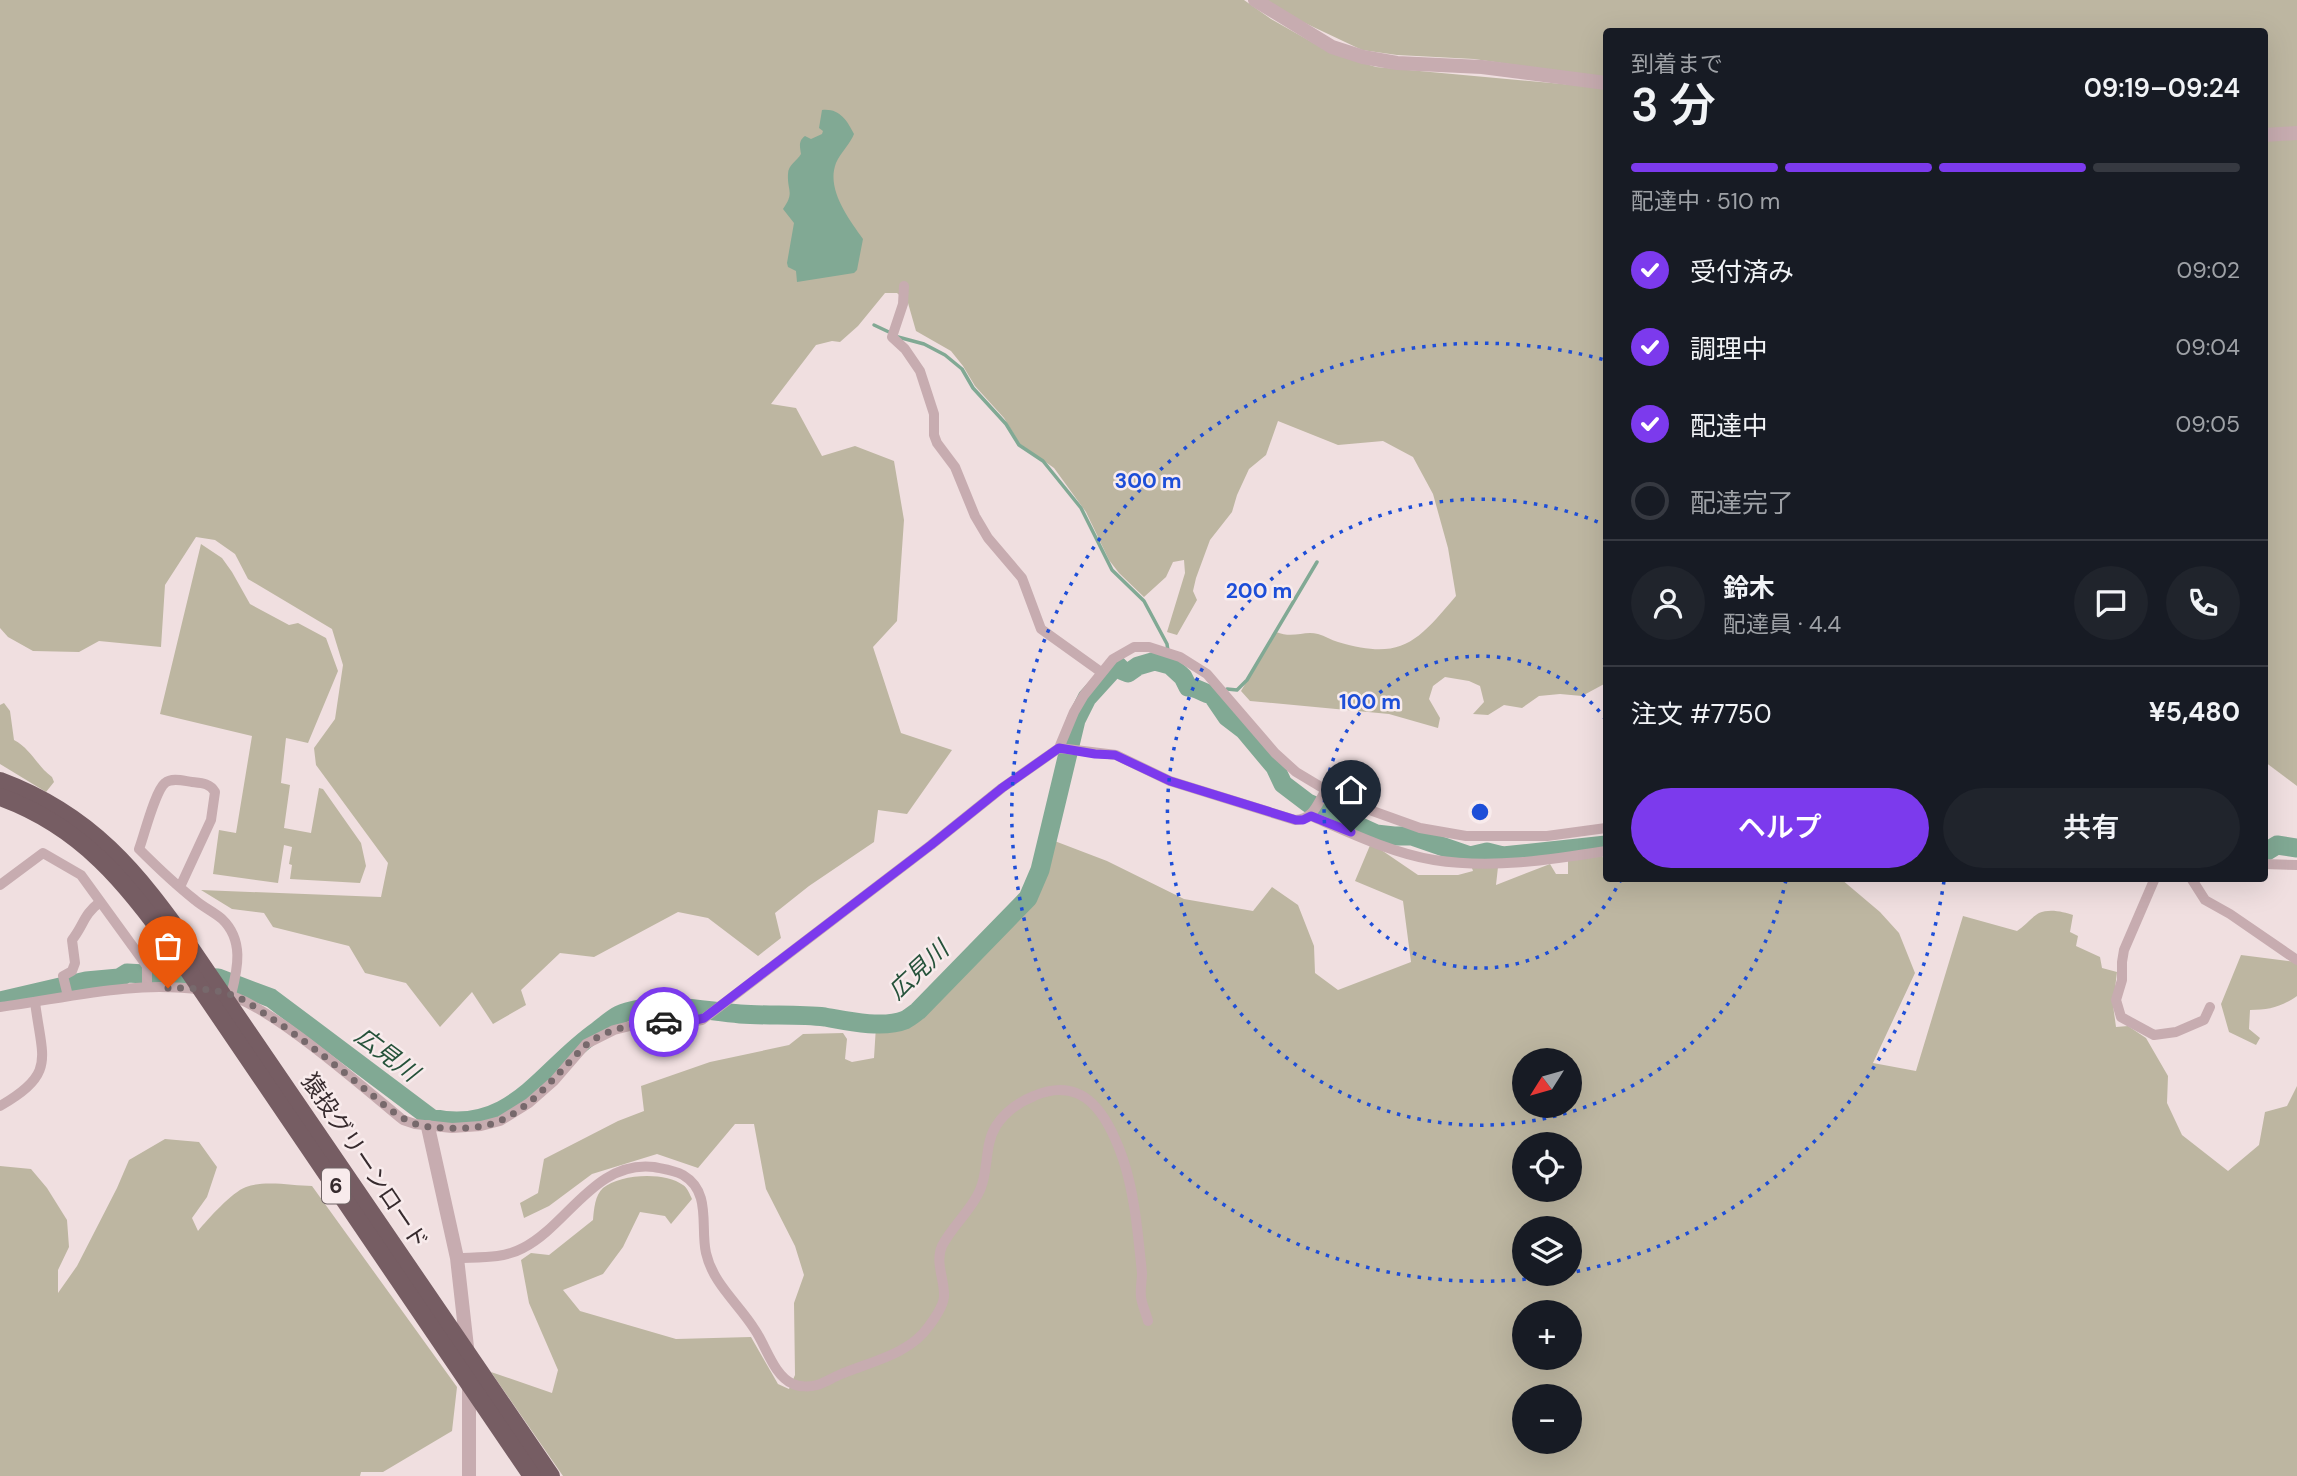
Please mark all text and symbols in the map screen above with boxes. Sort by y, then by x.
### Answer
text: 到着まで [1631,49,1723,79]
text: 09:19–09:24 [2084,71,2240,105]
text: 3 分 [1631,75,1716,135]
text: 配達中 · 510 m [1631,186,1780,216]
icon: check [1631,251,1669,289]
text: 受付済み [1690,255,1794,289]
text: 09:02 [2176,255,2240,285]
icon: check [1631,328,1669,366]
text: 調理中 [1690,332,1768,366]
text: 09:04 [2175,332,2240,362]
icon: check [1631,405,1669,443]
text: 配達中 [1690,409,1768,443]
text: 09:05 [2175,409,2240,439]
text: 300 m [1115,467,1181,495]
text: 配達完了 [1690,486,1794,520]
button: person [1631,566,1705,640]
button: chat [2074,566,2148,640]
button: phone [2166,566,2240,640]
text: 鈴木 [1723,571,1775,605]
text: 200 m [1226,577,1292,605]
text: 配達員 · 4.4 [1723,609,1841,639]
text: 100 m [1339,688,1401,716]
text: ¥5,480 [2149,695,2240,729]
text: 注文 #7750 [1631,697,1771,731]
pin [1321,760,1381,832]
icon: home [1332,771,1370,809]
button: ヘルプ [1631,788,1929,868]
button: 共有 [1943,788,2240,868]
centre of rings [1468,800,1492,824]
pin [138,916,198,988]
icon: bag [149,927,187,965]
water label: 広見川 [881,932,957,1006]
courier [629,987,699,1057]
icon: car [645,1003,683,1041]
water label: 広見川 [349,1020,427,1090]
north arrow [1512,1048,1582,1118]
map controls [1512,1048,1582,1454]
street label: 猿投グリーンロード [295,1067,435,1255]
button: locate [1512,1132,1582,1202]
road number: 6 [322,1168,350,1204]
button: layers [1512,1216,1582,1286]
button: + [1512,1300,1582,1370]
button: − [1512,1384,1582,1454]

